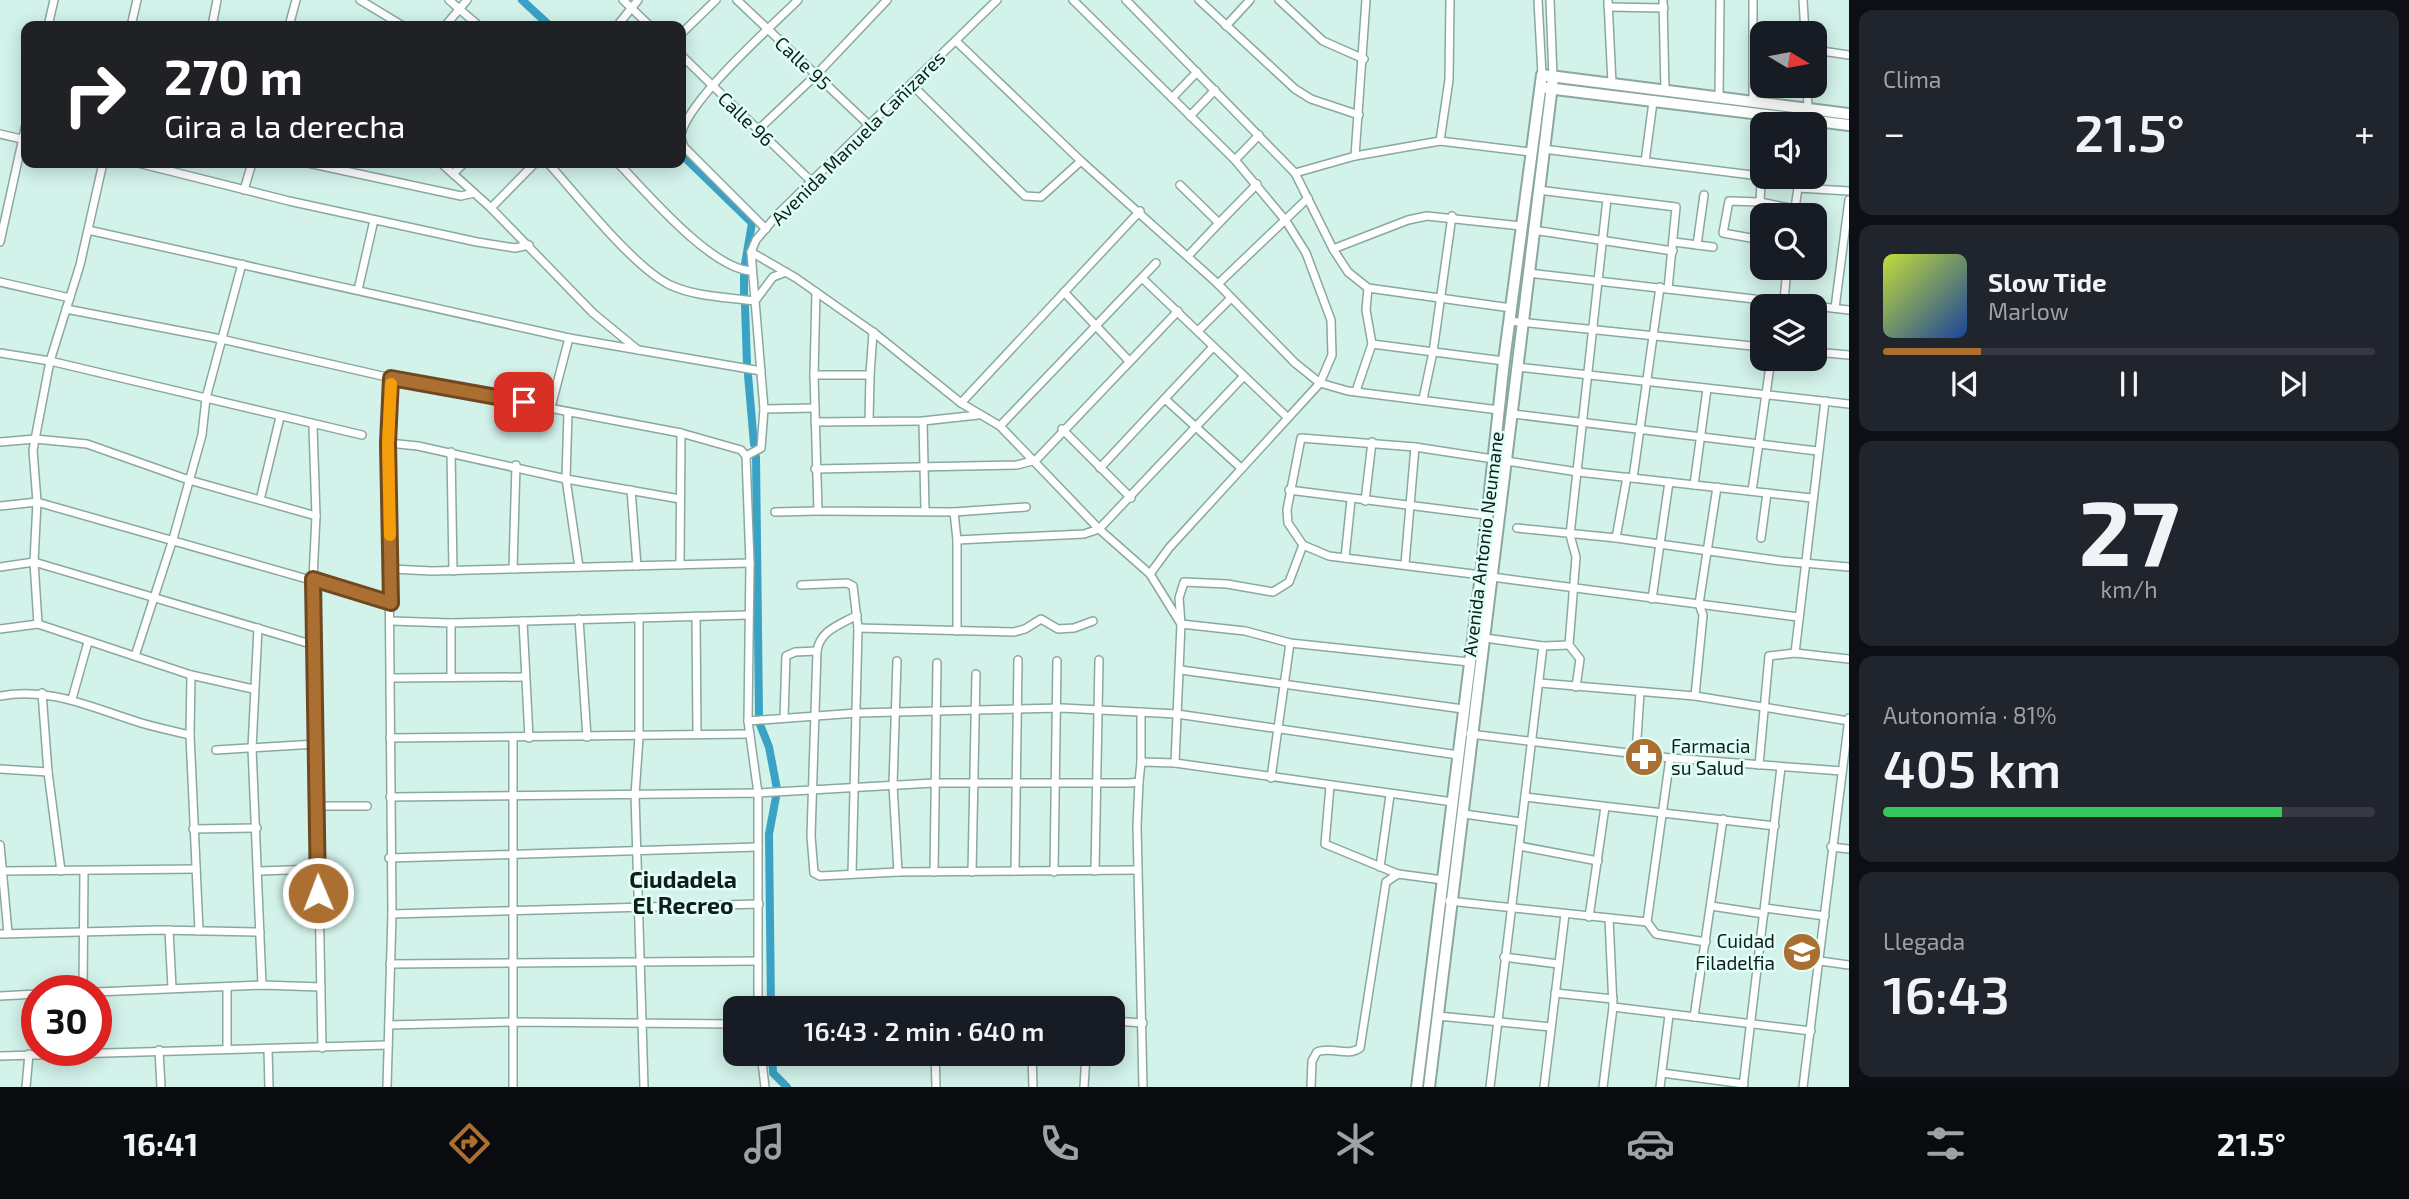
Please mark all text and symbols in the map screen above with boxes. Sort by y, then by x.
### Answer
north arrow [1750,21,1827,98]
map controls [1750,21,1827,371]
street label: Calle 95 [771,31,836,94]
text: 270 m [164,46,303,105]
street label: Avenida Manuela Cañizares [766,46,949,229]
icon: right [49,49,140,140]
text: Clima [1883,65,1941,93]
street label: Calle 96 [714,86,779,151]
text: 21.5° [2074,100,2185,162]
text: Gira a la derecha [164,106,405,144]
text: − [1883,109,1905,155]
text: + [2354,109,2375,155]
button: sound [1750,112,1827,189]
button: search [1750,203,1827,280]
text: Slow Tide [1988,266,2107,297]
button: layers [1750,294,1827,371]
text: Marlow [1988,297,2069,325]
icon: previous [1946,365,1984,403]
icon: pause [2110,365,2148,403]
icon: next [2274,365,2312,403]
pin [494,372,554,432]
icon: arrive [505,383,543,421]
street label: Avenida Antonio Neumane [1457,430,1508,658]
text: 27 [2079,475,2179,584]
text: km/h [2100,575,2158,603]
text: Autonomía · 81% [1883,701,2057,729]
place label: Farmacia su Salud [1671,734,1750,779]
pharmacy icon: Farmacia su Salud [1623,736,1665,778]
text: 405 km [1883,736,2061,798]
position arrow [281,856,355,930]
district label: Ciudadela El Recreo [629,865,737,919]
text: Llegada [1883,927,1965,955]
place label: Cuidad Filadelfia [1695,929,1775,974]
school or university icon: Cuidad Filadelfia [1781,931,1823,973]
text: 16:43 [1883,962,2010,1024]
speed limit sign: 30 [21,975,112,1066]
text: 16:43 · 2 min · 640 m [804,1015,1044,1046]
icon: directions [445,1119,494,1168]
icon: music [740,1119,789,1168]
icon: phone [1035,1119,1084,1168]
icon: climate [1331,1119,1380,1168]
icon: car [1626,1119,1675,1168]
icon: filters [1921,1119,1970,1168]
text: 16:41 [123,1124,198,1162]
text: 21.5° [2217,1124,2286,1162]

